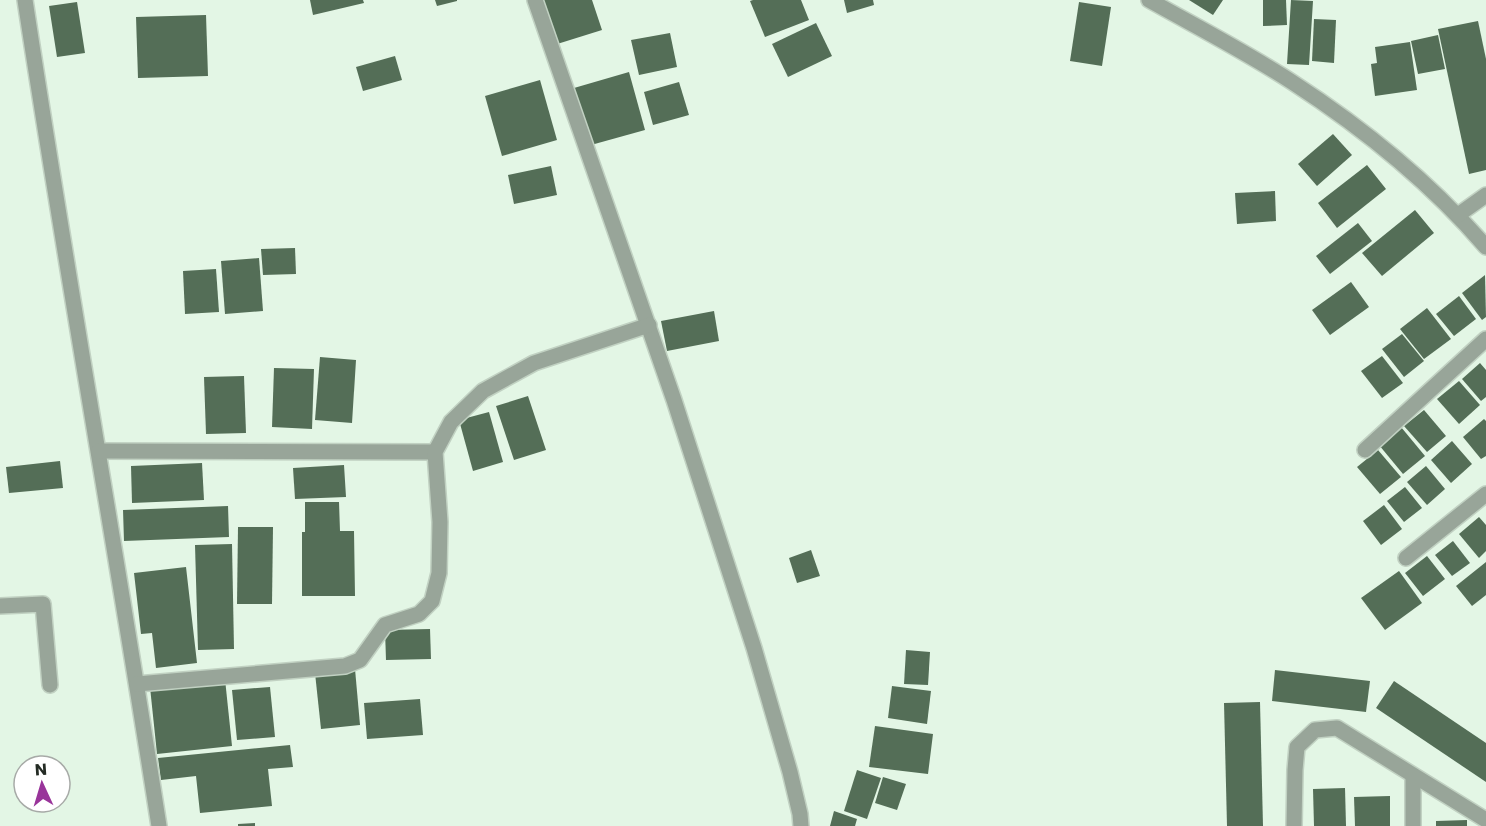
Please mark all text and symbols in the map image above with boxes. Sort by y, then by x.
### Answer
north arrow [12,754,72,814]
text: N [34,758,48,781]

